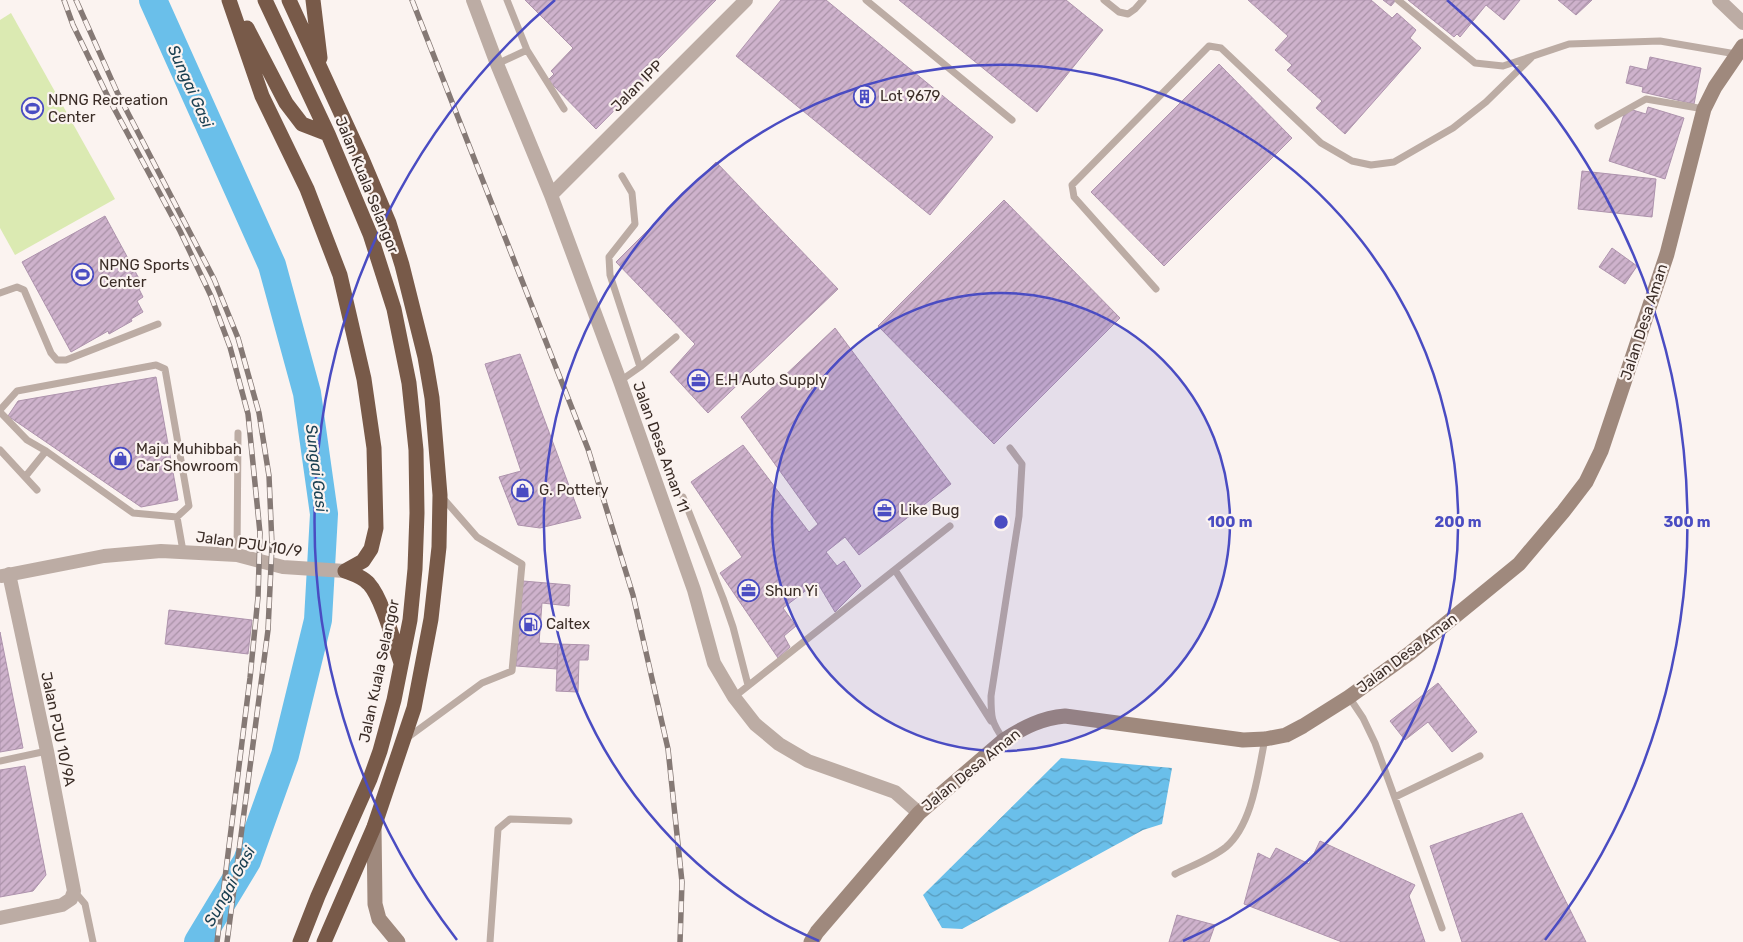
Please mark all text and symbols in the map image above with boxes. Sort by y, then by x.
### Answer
water label: Sungai Gasi [164,42,218,131]
street label: Jalan IPP [607,56,667,116]
building icon: Lot 9679 [852,84,876,108]
place label: Lot 9679 [880,87,940,105]
place label: NPNG Recreation Center [48,91,168,126]
sports icon: NPNG Recreation Center [20,97,44,121]
street label: Jalan Kuala Selangor [331,114,403,256]
place label: NPNG Sports Center [99,256,190,291]
sports icon: NPNG Sports Center [71,262,95,286]
street label: Jalan Desa Aman [1617,262,1671,382]
office icon: E.H Auto Supply [687,368,711,392]
place label: E.H Auto Supply [715,371,827,389]
street label: Jalan Desa Aman 11 [629,379,693,515]
water label: Sungai Gasi [302,423,331,514]
place label: Maju Muhibbah Car Showroom [136,440,242,475]
shop icon: Maju Muhibbah Car Showroom [108,446,132,470]
shop icon: G. Pottery [511,478,535,502]
place label: G. Pottery [539,481,609,499]
office icon: Like Bug [872,498,896,522]
place label: Like Bug [900,501,960,519]
centre of rings [992,513,1010,531]
text: 100 m [1208,513,1252,531]
text: 200 m [1434,513,1482,531]
text: 300 m [1663,513,1711,531]
street label: Jalan PJU 10/9 [195,528,303,560]
office icon: Shun Yi [737,579,761,603]
place label: Shun Yi [765,582,818,600]
street label: Jalan Kuala Selangor [355,597,403,744]
street label: Jalan Desa Aman [1353,609,1461,697]
fuel station icon: Caltex [518,612,542,636]
place label: Caltex [546,615,590,633]
street label: Jalan PJU 10/9A [37,670,79,788]
street label: Jalan Desa Aman [918,725,1024,815]
water label: Sungai Gasi [200,842,260,929]

